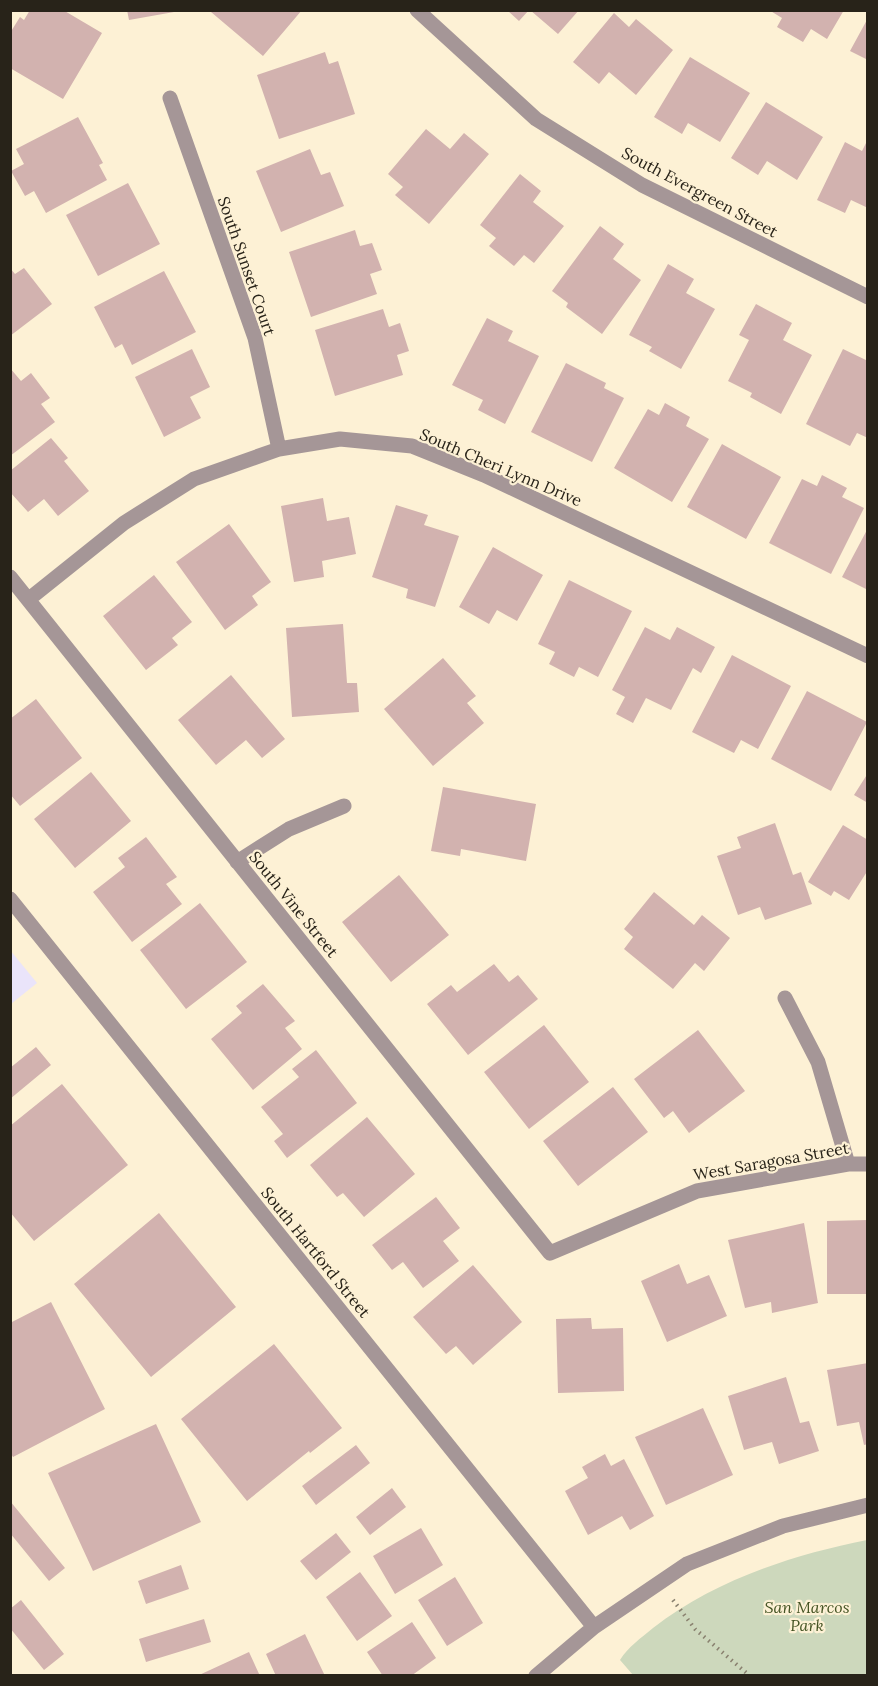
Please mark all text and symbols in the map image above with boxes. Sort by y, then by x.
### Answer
street label: South Evergreen Street [619,142,782,242]
street label: South Sunset Court [214,194,280,339]
street label: South Cheri Lynn Drive [417,424,585,510]
street label: South Vine Street [245,847,343,962]
street label: West Saragosa Street [692,1137,851,1185]
street label: South Hartford Street [257,1183,375,1322]
park label: San Marcos Park [764,1597,850,1635]

